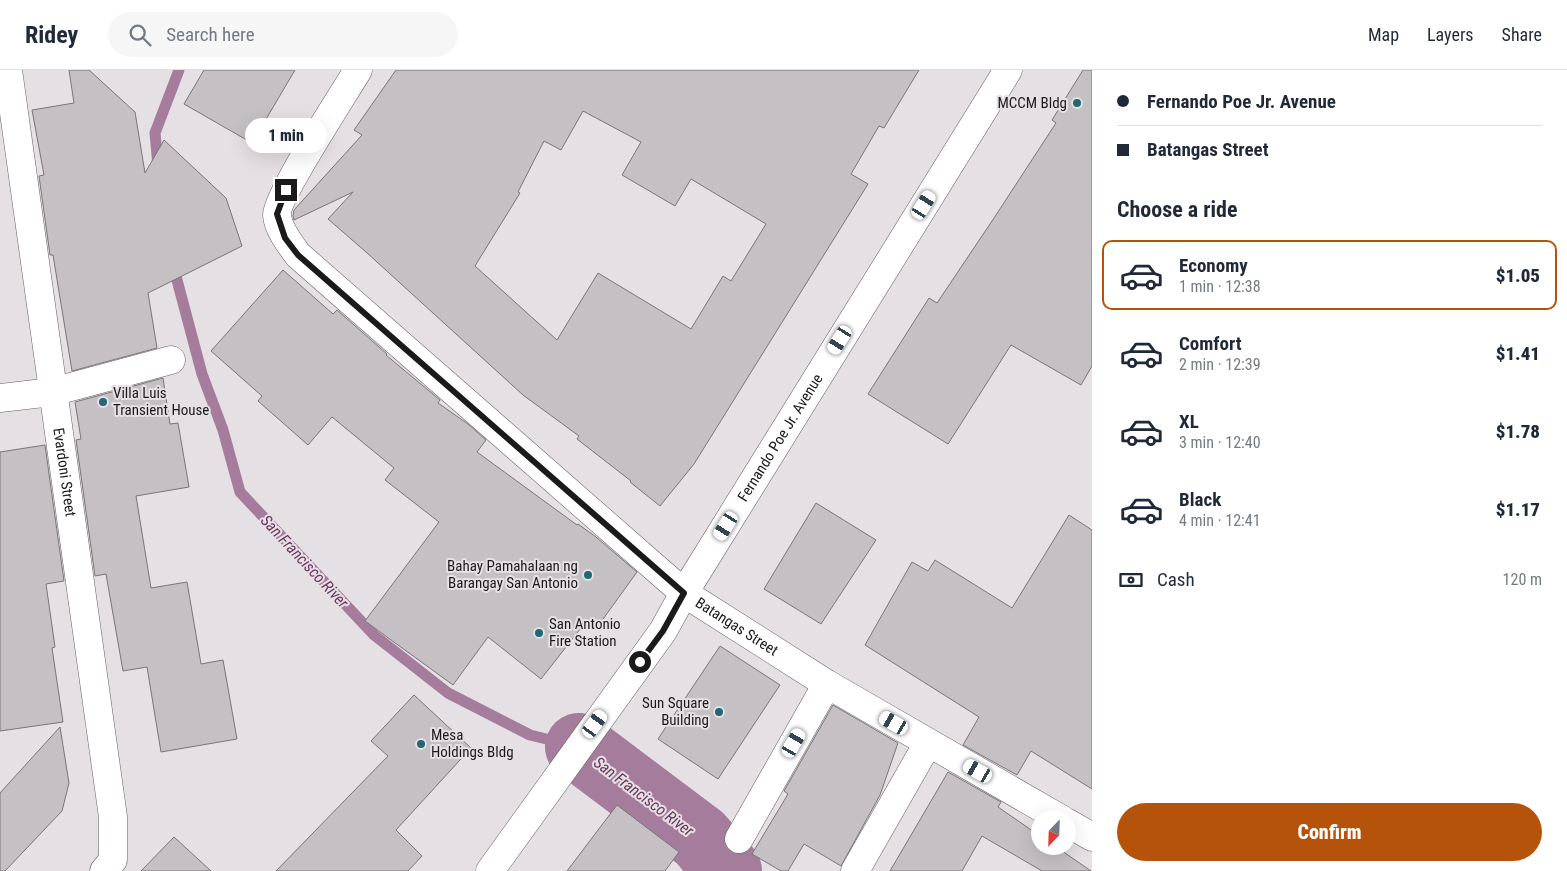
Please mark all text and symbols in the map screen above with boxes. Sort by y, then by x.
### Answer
search box [108,12,458,57]
text: Ridey [25,21,78,49]
icon: search [126,21,154,49]
text: Search here [166,23,255,46]
text: Map [1368,24,1399,45]
text: Layers [1427,24,1474,45]
text: Share [1502,24,1542,45]
text: Fernando Poe Jr. Avenue [1147,90,1336,113]
place label: MCCM Bldg [997,94,1067,112]
marker: MCCM Bldg [1071,97,1083,109]
callout: 1 min [245,118,327,152]
text: 1 min [268,126,304,145]
text: Batangas Street [1147,138,1268,161]
route end [275,179,297,201]
car [909,188,938,222]
text: Choose a ride [1117,197,1238,222]
icon: car [1119,253,1164,298]
text: Economy [1179,254,1248,277]
text: $1.05 [1496,264,1540,287]
text: 1 min · 12:38 [1179,277,1261,296]
car [825,323,854,357]
icon: car [1119,331,1164,376]
text: Comfort [1179,332,1242,355]
text: $1.41 [1496,342,1540,365]
text: 2 min · 12:39 [1179,355,1261,374]
street label: Fernando Poe Jr. Avenue [734,371,826,505]
place label: Villa Luis Transient House [113,384,209,419]
marker: Villa Luis Transient House [97,396,109,408]
icon: car [1119,409,1164,454]
text: XL [1179,410,1199,433]
text: $1.78 [1496,420,1540,443]
street label: Evardoni Street [49,426,80,518]
text: 3 min · 12:40 [1179,433,1261,452]
icon: car [1119,487,1164,532]
text: Black [1179,488,1221,511]
text: $1.17 [1496,498,1540,521]
car [711,509,740,543]
water label: San Francisco River [257,511,353,613]
text: 4 min · 12:41 [1179,511,1261,530]
place label: Bahay Pamahalaan ng Barangay San Antonio [447,557,578,592]
icon: cash [1117,566,1145,594]
text: Cash [1157,568,1195,591]
marker: Bahay Pamahalaan ng Barangay San Antonio [582,569,594,581]
text: 120 m [1503,570,1542,589]
street label: Batangas Street [692,594,781,660]
place label: San Antonio Fire Station [549,615,621,650]
marker: San Antonio Fire Station [533,627,545,639]
route start [629,651,651,673]
place label: Sun Square Building [642,694,709,729]
marker: Sun Square Building [713,706,725,718]
car [580,707,609,741]
car [877,709,910,737]
place label: Mesa Holdings Bldg [431,726,514,761]
car [780,726,807,760]
marker: Mesa Holdings Bldg [415,738,427,750]
water label: San Francisco River [590,753,698,841]
car [961,757,994,785]
button: Confirm [1117,803,1542,861]
north arrow [1031,810,1076,855]
map controls [1031,810,1076,855]

